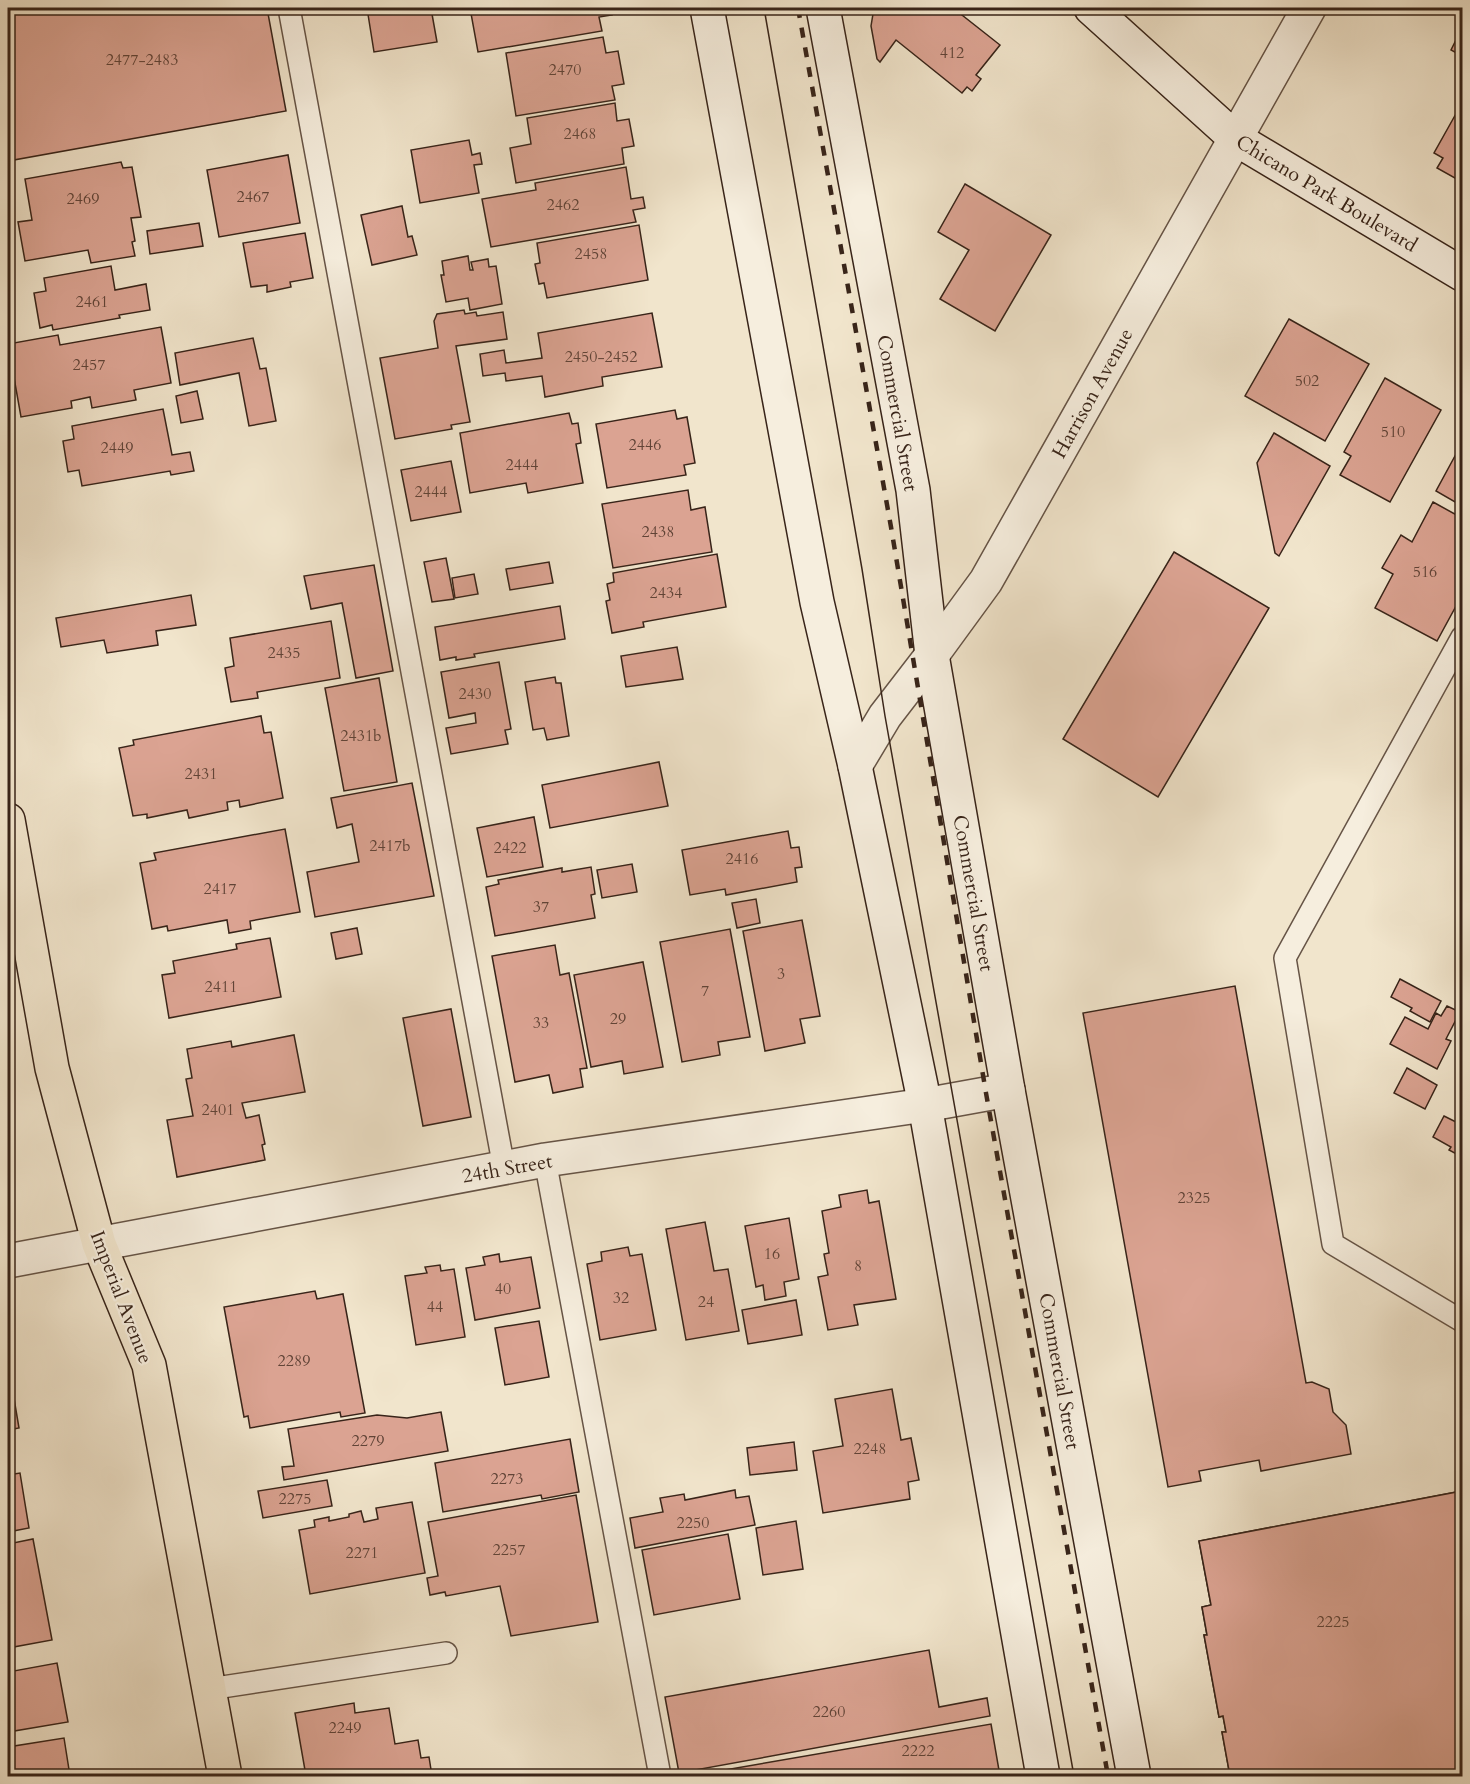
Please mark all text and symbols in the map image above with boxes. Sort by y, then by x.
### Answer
house number: 412 [940,42,964,64]
house number: 2477-2483 [106,49,178,71]
house number: 2470 [549,59,581,81]
house number: 2468 [564,123,596,145]
street label: Chicano Park Boulevard [1231,128,1423,259]
house number: 2467 [237,186,269,208]
house number: 2469 [67,188,99,210]
house number: 2462 [547,194,579,216]
house number: 2458 [575,243,607,265]
house number: 2461 [76,291,108,313]
street label: Harrison Avenue [1046,323,1139,463]
street label: Commercial Street [870,333,925,494]
house number: 2450-2452 [565,346,637,368]
house number: 2457 [73,354,105,376]
house number: 502 [1295,370,1319,392]
house number: 510 [1381,421,1405,443]
house number: 2446 [629,434,661,456]
house number: 2449 [101,437,133,459]
house number: 2444 [506,454,538,476]
house number: 2444 [415,481,447,503]
house number: 2438 [642,521,674,543]
house number: 516 [1413,561,1437,583]
house number: 2434 [650,582,682,604]
house number: 2435 [268,642,300,664]
house number: 2430 [459,683,491,705]
house number: 2431b [340,725,382,747]
house number: 2431 [185,763,217,785]
street label: Commercial Street [946,813,1001,974]
house number: 2417b [369,835,411,857]
house number: 2422 [494,837,526,859]
house number: 2416 [726,848,758,870]
house number: 2417 [204,878,236,900]
house number: 37 [533,896,549,918]
house number: 3 [777,963,785,985]
house number: 2411 [205,976,237,998]
house number: 7 [701,980,709,1002]
house number: 29 [610,1008,626,1030]
house number: 33 [533,1012,549,1034]
house number: 2401 [202,1099,234,1121]
street label: 24th Street [460,1147,555,1190]
house number: 2325 [1178,1187,1210,1209]
street label: Imperial Avenue [84,1227,159,1368]
house number: 16 [764,1243,780,1265]
house number: 8 [854,1255,862,1277]
house number: 40 [495,1278,511,1300]
house number: 32 [613,1287,629,1309]
house number: 24 [698,1291,714,1313]
street label: Commercial Street [1032,1291,1087,1452]
house number: 44 [427,1296,443,1318]
house number: 2289 [278,1350,310,1372]
house number: 2279 [352,1430,384,1452]
house number: 2248 [854,1438,886,1460]
house number: 2273 [491,1468,523,1490]
house number: 2275 [279,1488,311,1510]
house number: 2250 [677,1512,709,1534]
house number: 2257 [493,1539,525,1561]
house number: 2271 [346,1542,378,1564]
house number: 2225 [1317,1611,1349,1633]
house number: 2260 [813,1701,845,1723]
house number: 2249 [329,1717,361,1739]
house number: 2222 [902,1740,934,1762]

